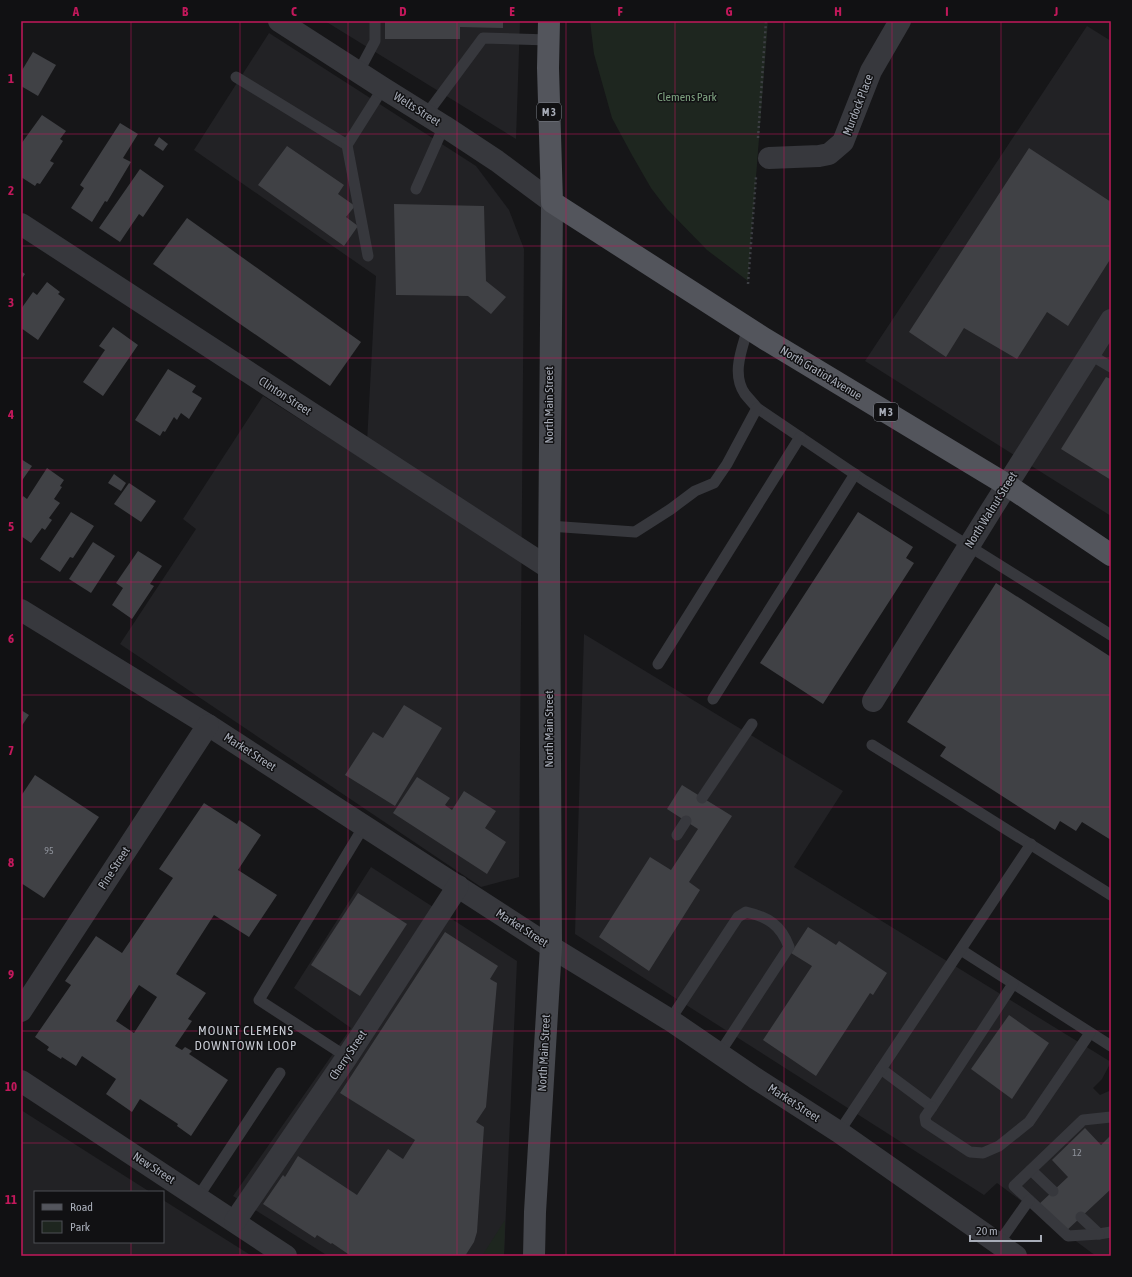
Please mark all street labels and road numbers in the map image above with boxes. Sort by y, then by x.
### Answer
street label: Murdock Place [840,72,876,138]
street label: Welts Street [391,89,443,129]
road number: M 3 [537,103,561,121]
street label: North Gratiot Avenue [778,343,864,403]
street label: North Main Street [542,366,556,444]
street label: Clinton Street [256,374,314,418]
road number: M 3 [874,403,898,421]
street label: North Walnut Street [962,469,1020,551]
street label: North Main Street [542,690,556,768]
street label: Market Street [221,730,279,774]
street label: Pine Street [95,844,133,892]
street label: Market Street [493,906,551,950]
street label: North Main Street [535,1014,553,1092]
street label: Cherry Street [326,1027,370,1082]
street label: Market Street [765,1081,823,1125]
street label: New Street [130,1149,178,1187]

